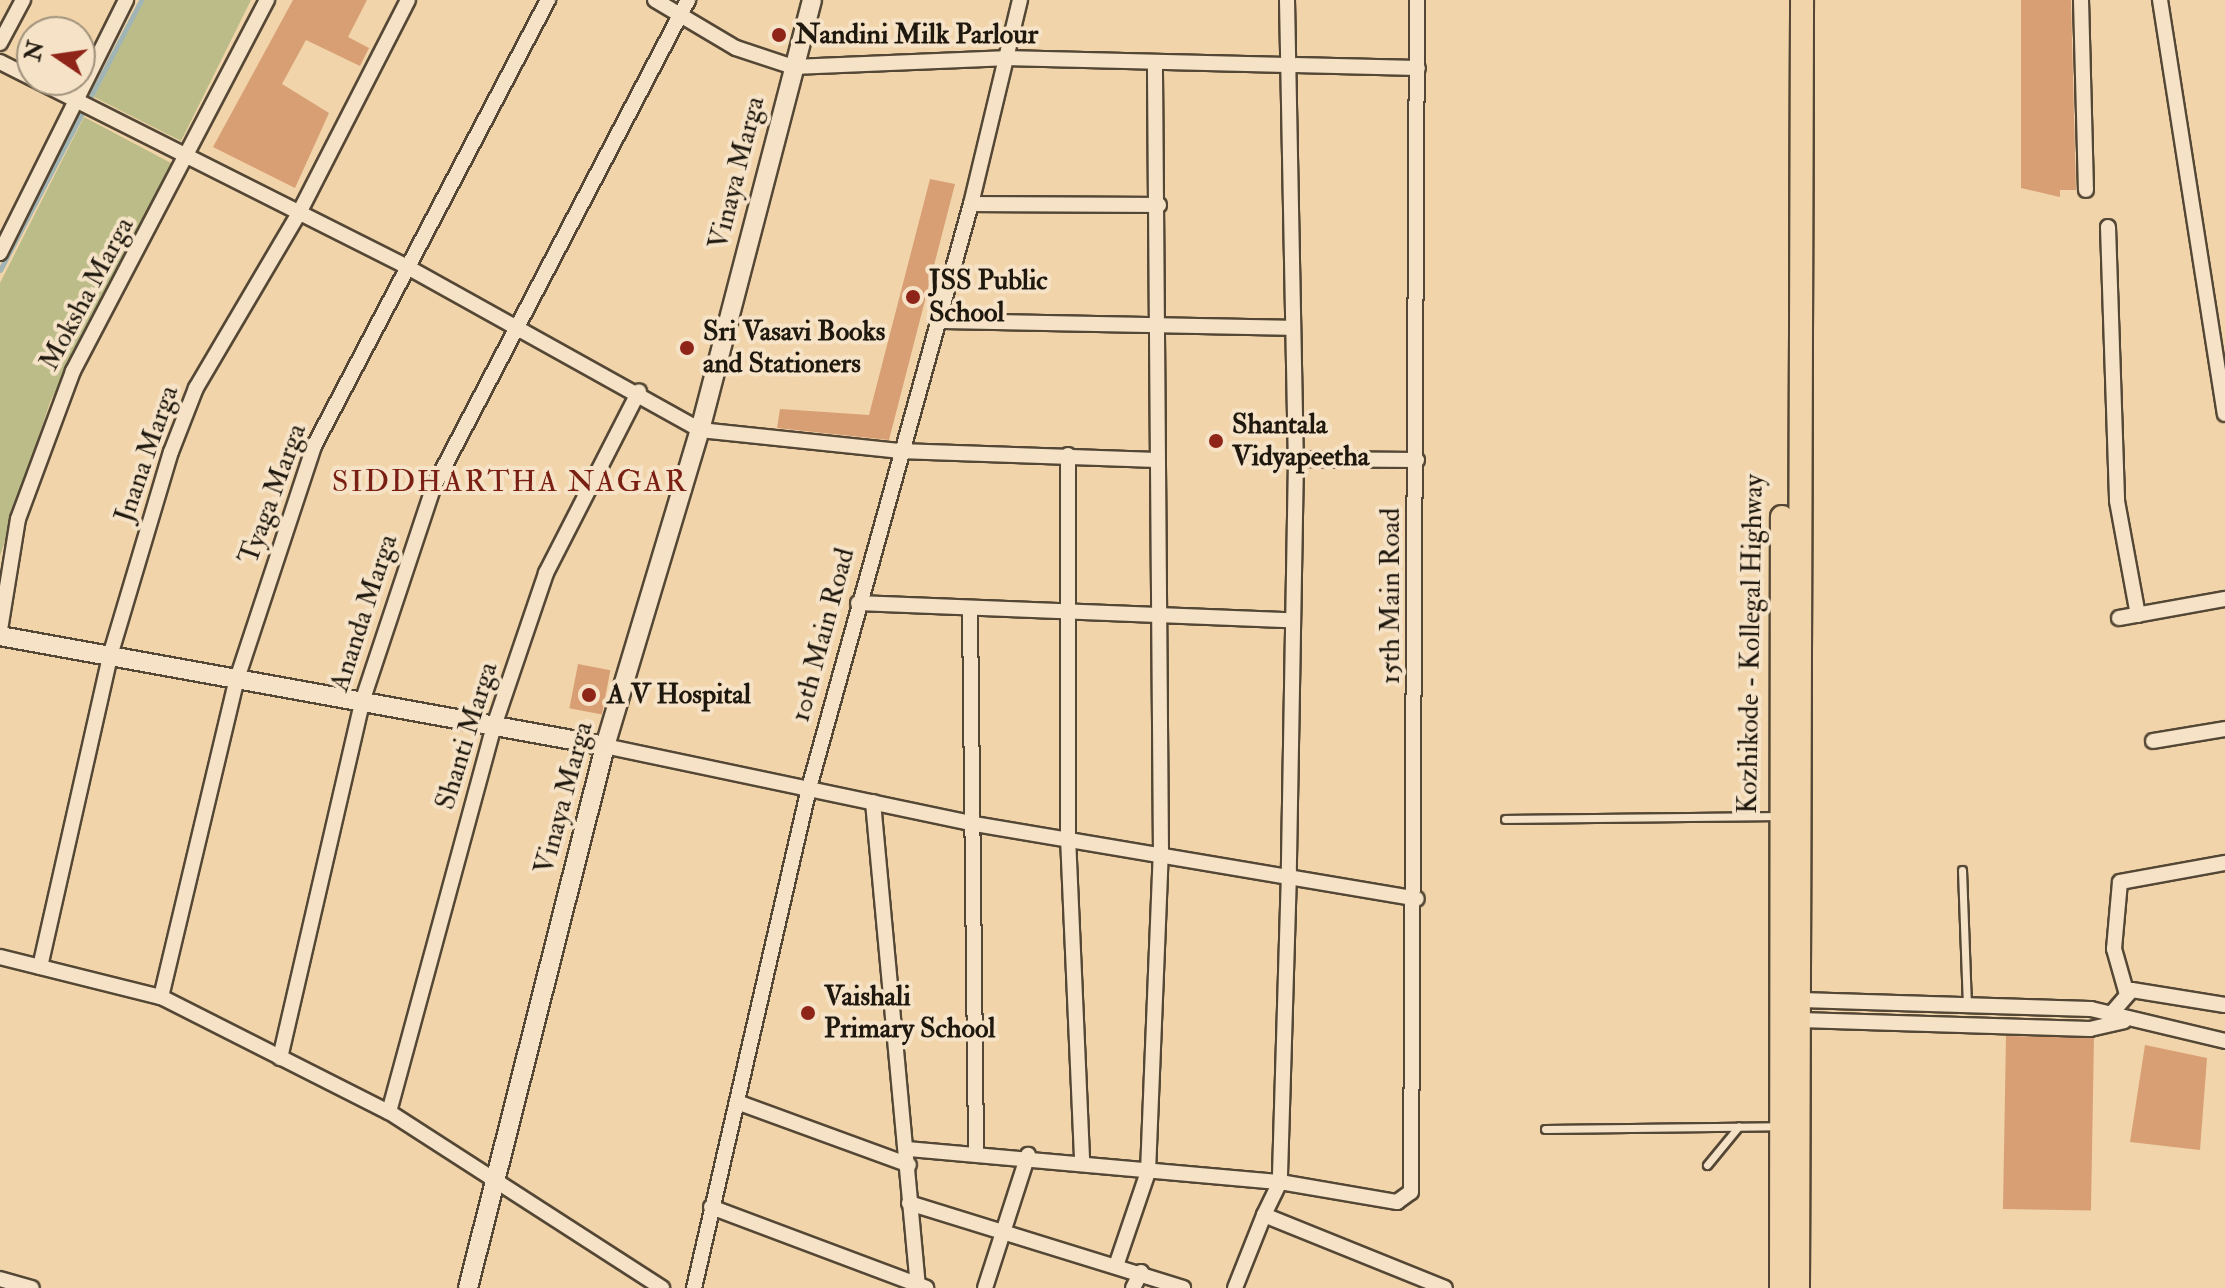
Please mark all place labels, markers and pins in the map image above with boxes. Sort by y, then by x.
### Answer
place label: Nandini Milk Parlour [795,18,1038,52]
marker: Nandini Milk Parlour [770,26,788,44]
place label: JSS Public School [929,264,1048,330]
marker: JSS Public School [904,288,922,306]
place label: Sri Vasavi Books and Stationers [703,315,885,381]
marker: Sri Vasavi Books and Stationers [678,339,696,357]
place label: Shantala Vidyapeetha [1232,408,1369,474]
marker: Shantala Vidyapeetha [1207,432,1225,450]
place label: A V Hospital [607,678,751,712]
marker: A V Hospital [578,684,600,706]
place label: Vaishali Primary School [824,980,995,1046]
marker: Vaishali Primary School [799,1004,817,1022]

